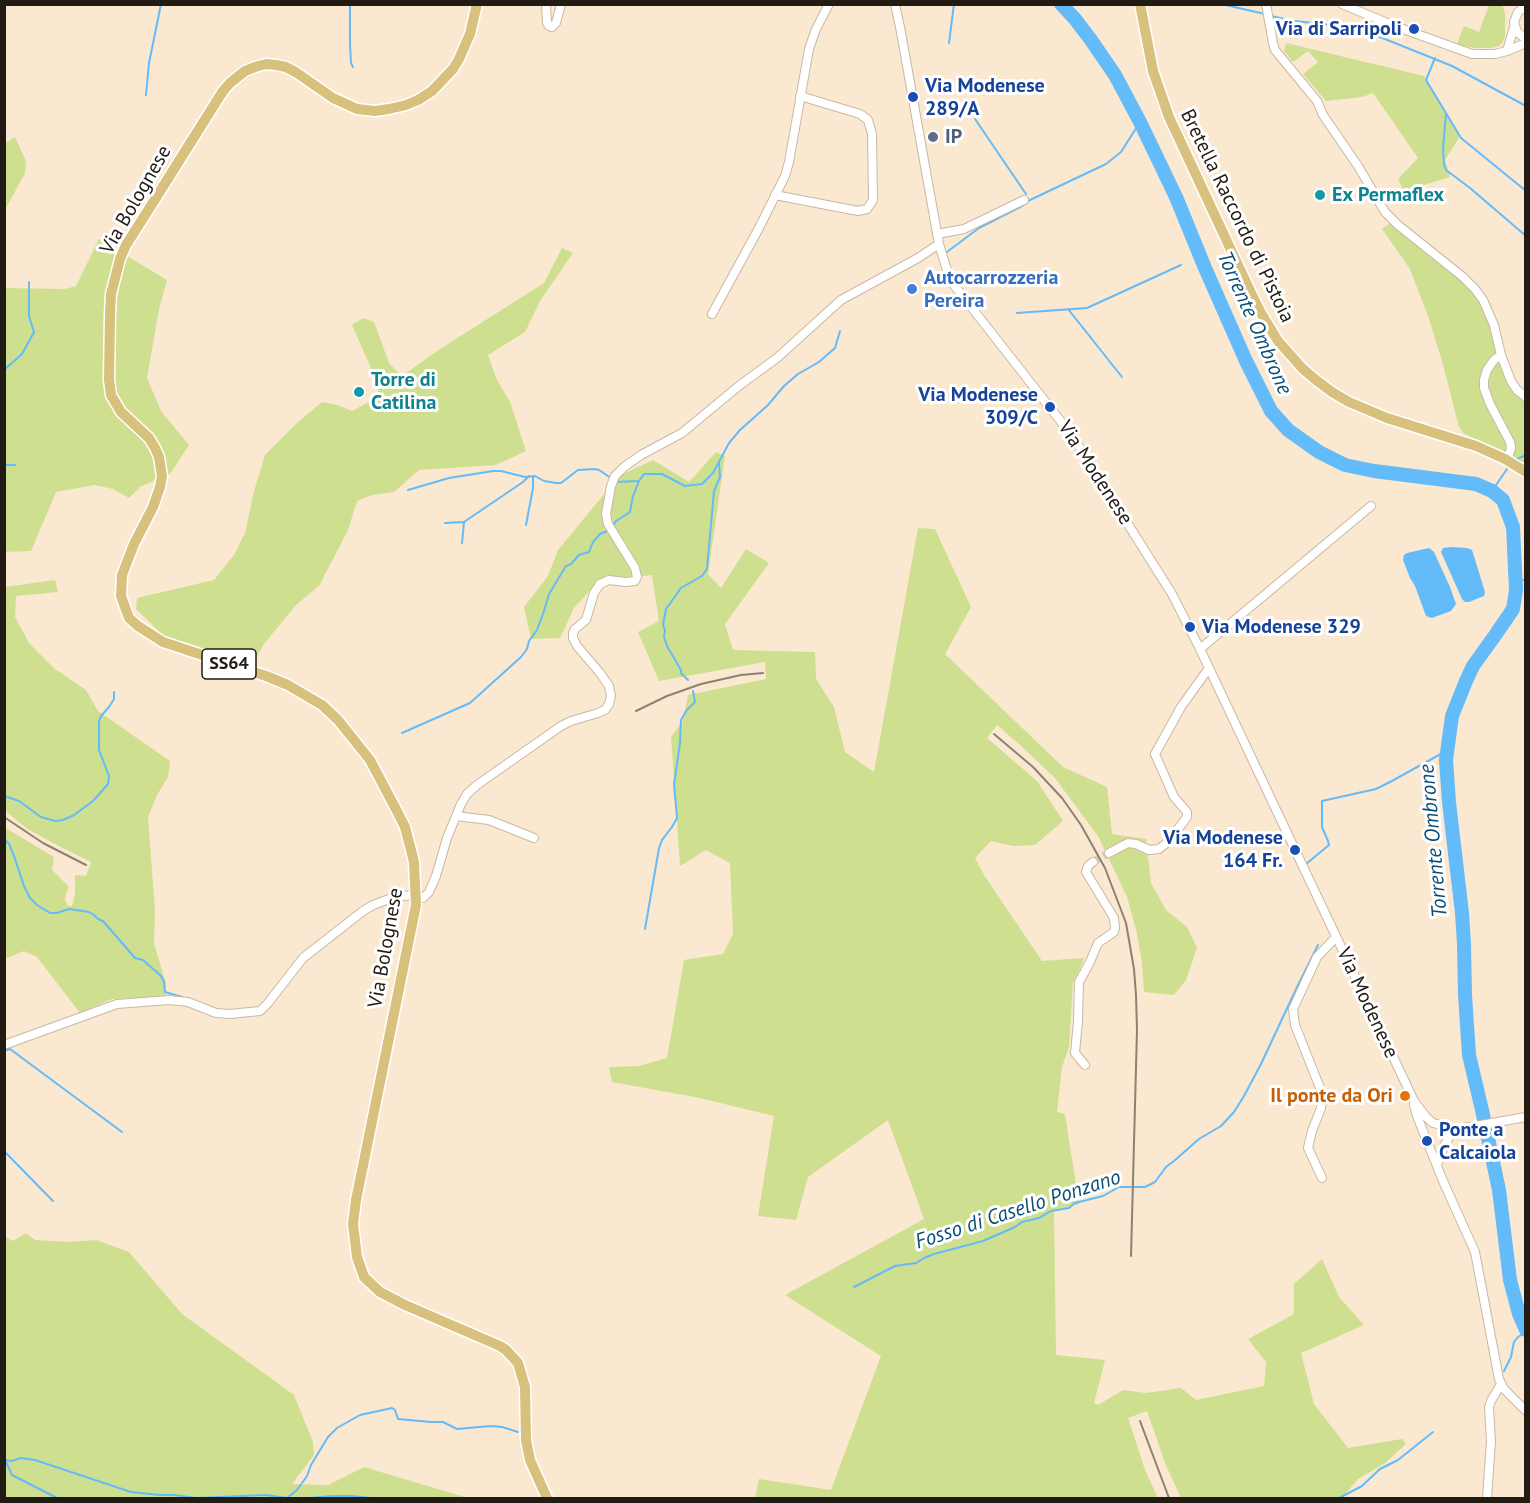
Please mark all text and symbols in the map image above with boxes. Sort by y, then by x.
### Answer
place label: Via di Sarripoli [1276,17,1402,41]
marker: Via di Sarripoli [1407,22,1421,36]
place label: Via Modenese 289/A [925,74,1045,121]
marker: Via Modenese 289/A [906,90,920,104]
street label: Bretella Raccordo di Pistoia [1175,105,1299,327]
place label: IP [945,125,962,149]
marker: IP [926,130,940,144]
street label: Via Bolognese [95,141,177,259]
place label: Ex Permaflex [1332,183,1444,207]
marker: Ex Permaflex [1313,188,1327,202]
water label: Torrente Ombrone [1211,247,1297,399]
place label: Autocarrozzeria Pereira [924,266,1058,313]
marker: Autocarrozzeria Pereira [905,282,919,296]
place label: Torre di Catilina [371,368,436,415]
place label: Via Modenese 309/C [918,383,1038,430]
marker: Torre di Catilina [352,385,366,399]
marker: Via Modenese 309/C [1043,400,1057,414]
street label: Via Modenese [1052,417,1138,529]
place label: Via Modenese 329 [1202,615,1361,639]
marker: Via Modenese 329 [1183,620,1197,634]
road number: SS64 [202,649,256,679]
water label: Torrente Ombrone [1415,763,1453,919]
place label: Via Modenese 164 Fr. [1163,826,1283,873]
marker: Via Modenese 164 Fr. [1288,843,1302,857]
street label: Via Bolognese [364,886,408,1010]
street label: Via Modenese [1331,944,1403,1062]
place label: Il ponte da Ori [1270,1084,1393,1108]
marker: Il ponte da Ori [1398,1089,1412,1103]
place label: Ponte a Calcaiola [1439,1118,1516,1165]
marker: Ponte a Calcaiola [1420,1134,1434,1148]
water label: Fosso di Casello Ponzano [912,1165,1124,1255]

